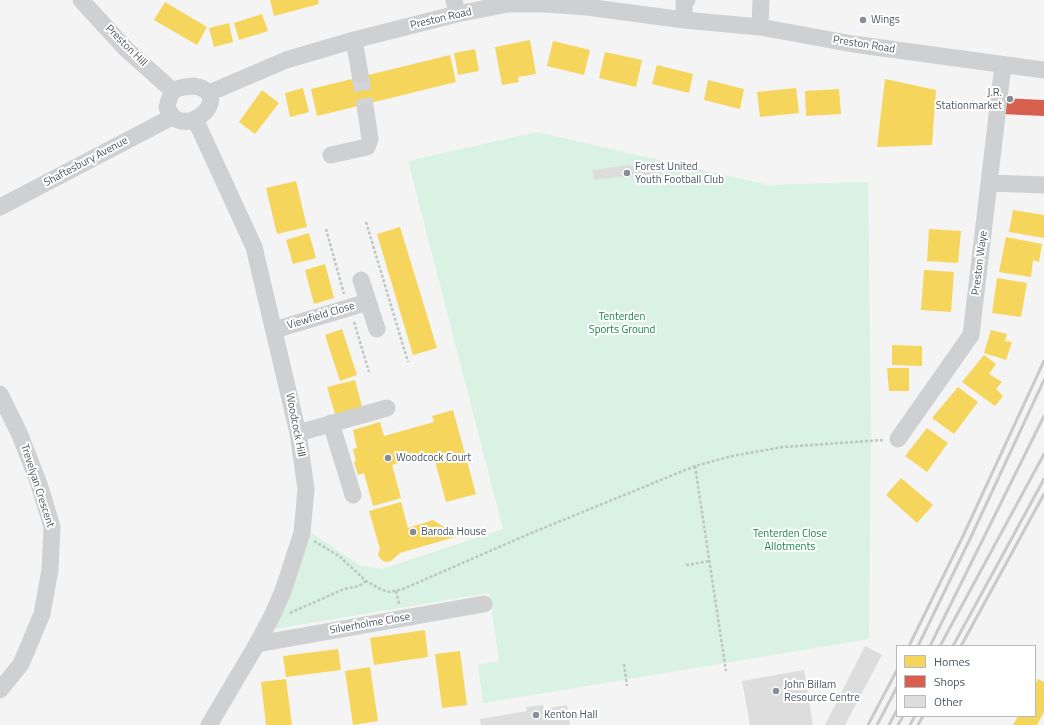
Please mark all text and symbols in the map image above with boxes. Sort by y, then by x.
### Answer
street label: Preston Road [409,6,473,32]
place label: Wings [871,13,900,27]
marker: Wings [858,15,868,25]
street label: Preston Hill [102,22,150,70]
street label: Preston Road [832,34,896,56]
place label: J.R. Stationmarket [936,86,1002,112]
marker: J.R. Stationmarket [1005,94,1015,104]
street label: Shaftesbury Avenue [42,134,130,190]
place label: Forest United Youth Football Club [635,160,724,186]
marker: Forest United Youth Football Club [622,168,632,178]
street label: Preston Waye [970,230,990,296]
street label: Viewfield Close [286,299,356,333]
park label: Tenterden Sports Ground [589,310,655,336]
street label: Woodcock Hill [282,392,308,458]
street label: Trevelyan Crescent [17,443,57,529]
place label: Woodcock Court [396,451,471,465]
marker: Woodcock Court [383,453,393,463]
place label: Baroda House [421,525,486,539]
marker: Baroda House [408,527,418,537]
park label: Tenterden Close Allotments [753,527,827,553]
street label: Silverholme Close [329,610,411,638]
legend [896,645,1036,717]
text: Homes [934,652,970,671]
text: Shops [934,672,965,691]
place label: John Billam Resource Centre [784,678,860,704]
marker: John Billam Resource Centre [771,686,781,696]
text: Other [934,692,963,711]
place label: Kenton Hall [544,708,598,722]
marker: Kenton Hall [531,710,541,720]

